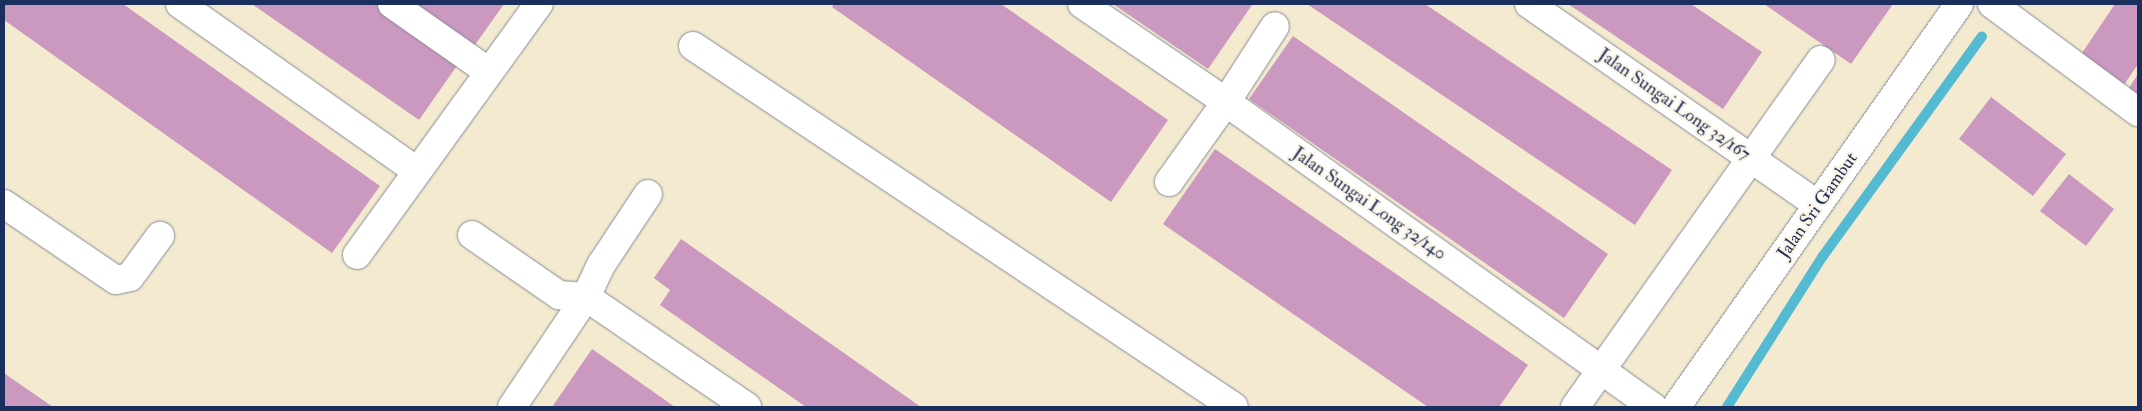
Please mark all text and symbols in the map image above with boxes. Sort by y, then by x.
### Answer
street label: Jalan Sungai Long 32/167 [1594,44,1754,166]
street label: Jalan Sungai Long 32/140 [1288,143,1450,265]
street label: Jalan Sri Gambut [1773,149,1863,263]

